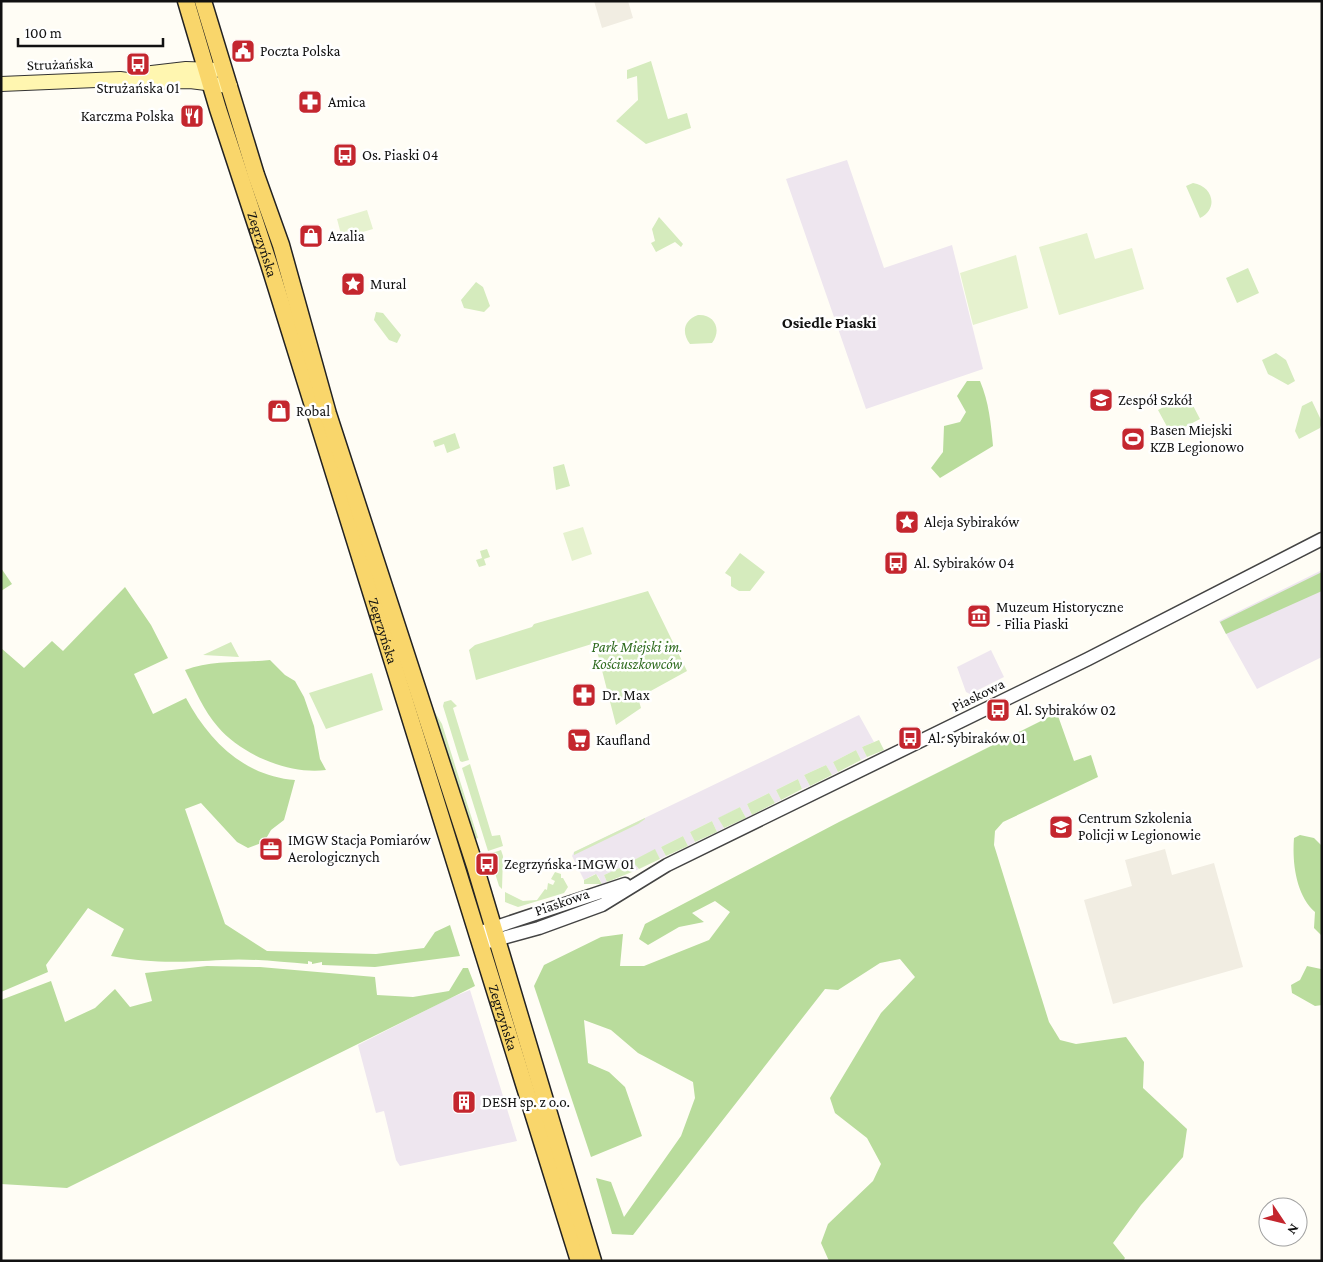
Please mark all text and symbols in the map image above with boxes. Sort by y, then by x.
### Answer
scale bar [18,15,162,47]
text: 100 m [25,25,62,41]
public building icon: Poczta Polska [230,38,256,64]
place label: Poczta Polska [260,43,341,59]
bus stop icon: Strużańska 01 [125,51,151,77]
street label: Strużańska [26,55,94,73]
place label: Strużańska 01 [97,80,179,96]
pharmacy icon: Amica [297,89,323,115]
place label: Amica [328,94,366,110]
restaurant icon: Karczma Polska [179,103,205,129]
place label: Karczma Polska [81,108,174,124]
bus stop icon: Os. Piaski 04 [332,142,358,168]
place label: Os. Piaski 04 [362,147,438,163]
street label: Zegrzyńska [244,209,281,279]
shop icon: Azalia [298,223,324,249]
place label: Azalia [328,228,365,244]
place icon: Mural [340,271,366,297]
place label: Mural [370,276,406,292]
district label: Osiedle Piaski [782,314,877,331]
school or university icon: Zespół Szkół [1088,387,1114,413]
place label: Zespół Szkół [1118,392,1192,409]
shop icon: Robal [266,398,292,424]
place label: Robal [296,403,330,419]
place label: Basen Miejski KZB Legionowo [1150,422,1244,456]
sports icon: Basen Miejski KZB Legionowo [1120,426,1146,452]
place icon: Aleja Sybiraków [894,509,920,535]
place label: Aleja Sybiraków [924,514,1020,531]
bus stop icon: Al. Sybiraków 04 [883,550,909,576]
place label: Al. Sybiraków 04 [914,555,1014,572]
street label: Zegrzyńska [365,596,401,666]
place label: Muzeum Historyczne - Filia Piaski [996,599,1124,632]
museum icon: Muzeum Historyczne - Filia Piaski [966,603,992,629]
park label: Park Miejski im. Kościuszkowców [591,639,683,672]
street label: Piaskowa [949,675,1007,715]
pharmacy icon: Dr. Max [571,682,597,708]
place label: Dr. Max [602,687,650,703]
bus stop icon: Al. Sybiraków 02 [985,697,1011,723]
place label: Al. Sybiraków 02 [1016,702,1116,719]
bus stop icon: Al. Sybiraków 01 [897,725,923,751]
supermarket icon: Kaufland [566,727,592,753]
place label: Al. Sybiraków 01 [928,730,1026,747]
place label: Kaufland [596,732,651,748]
place label: Centrum Szkolenia Policji w Legionowie [1078,810,1201,844]
school or university icon: Centrum Szkolenia Policji w Legionowie [1048,814,1074,840]
place label: IMGW Stacja Pomiarów Aerologicznych [288,832,432,866]
office icon: IMGW Stacja Pomiarów Aerologicznych [258,836,284,862]
bus stop icon: Zegrzyńska-IMGW 01 [474,851,500,877]
place label: Zegrzyńska-IMGW 01 [504,856,634,873]
street label: Piaskowa [533,885,591,919]
street label: Zegrzyńska [486,983,521,1053]
building icon: DESH sp. z o.o. [451,1089,477,1115]
place label: DESH sp. z o.o. [482,1094,570,1111]
north arrow [1258,1197,1308,1247]
text: N [1284,1221,1303,1238]

